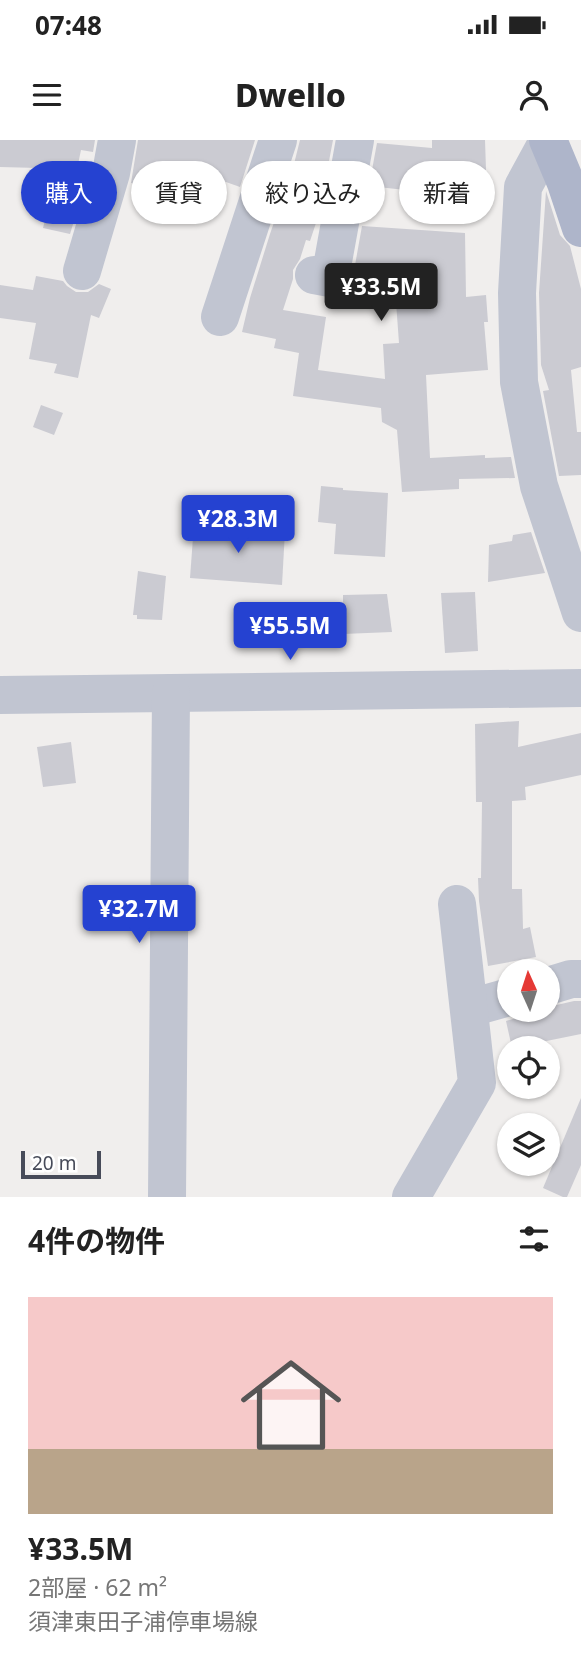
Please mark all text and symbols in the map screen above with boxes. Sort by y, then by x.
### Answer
text: 07:48 [35,7,102,43]
text: Dwello [235,73,346,116]
icon: menu [28,76,66,114]
icon: person [515,76,553,114]
chip: 購入 [21,161,117,224]
chip: 賃貸 [131,161,227,224]
chip: 絞り込み [241,161,385,224]
chip: 新着 [399,161,495,224]
pin: ¥33.5M [324,264,438,323]
text: ¥33.5M [341,270,421,302]
pin: ¥28.3M [181,496,295,555]
text: ¥28.3M [198,502,278,534]
pin: ¥55.5M [233,602,347,662]
text: ¥55.5M [250,609,330,641]
pin: ¥32.7M [82,886,196,945]
text: ¥32.7M [99,892,179,924]
north arrow [497,959,560,1022]
map controls [497,959,560,1176]
button: locate [497,1036,560,1099]
button: layers [497,1113,560,1176]
scale bar [21,1148,102,1180]
text: 20 m [32,1150,76,1176]
text: 4件の物件 [28,1220,165,1261]
icon: filters [515,1220,553,1258]
icon: home [228,1342,354,1468]
text: ¥33.5M [28,1528,133,1569]
text: 2部屋 · 62 m² [28,1571,167,1603]
text: 須津東田子浦停車場線 [28,1605,258,1637]

